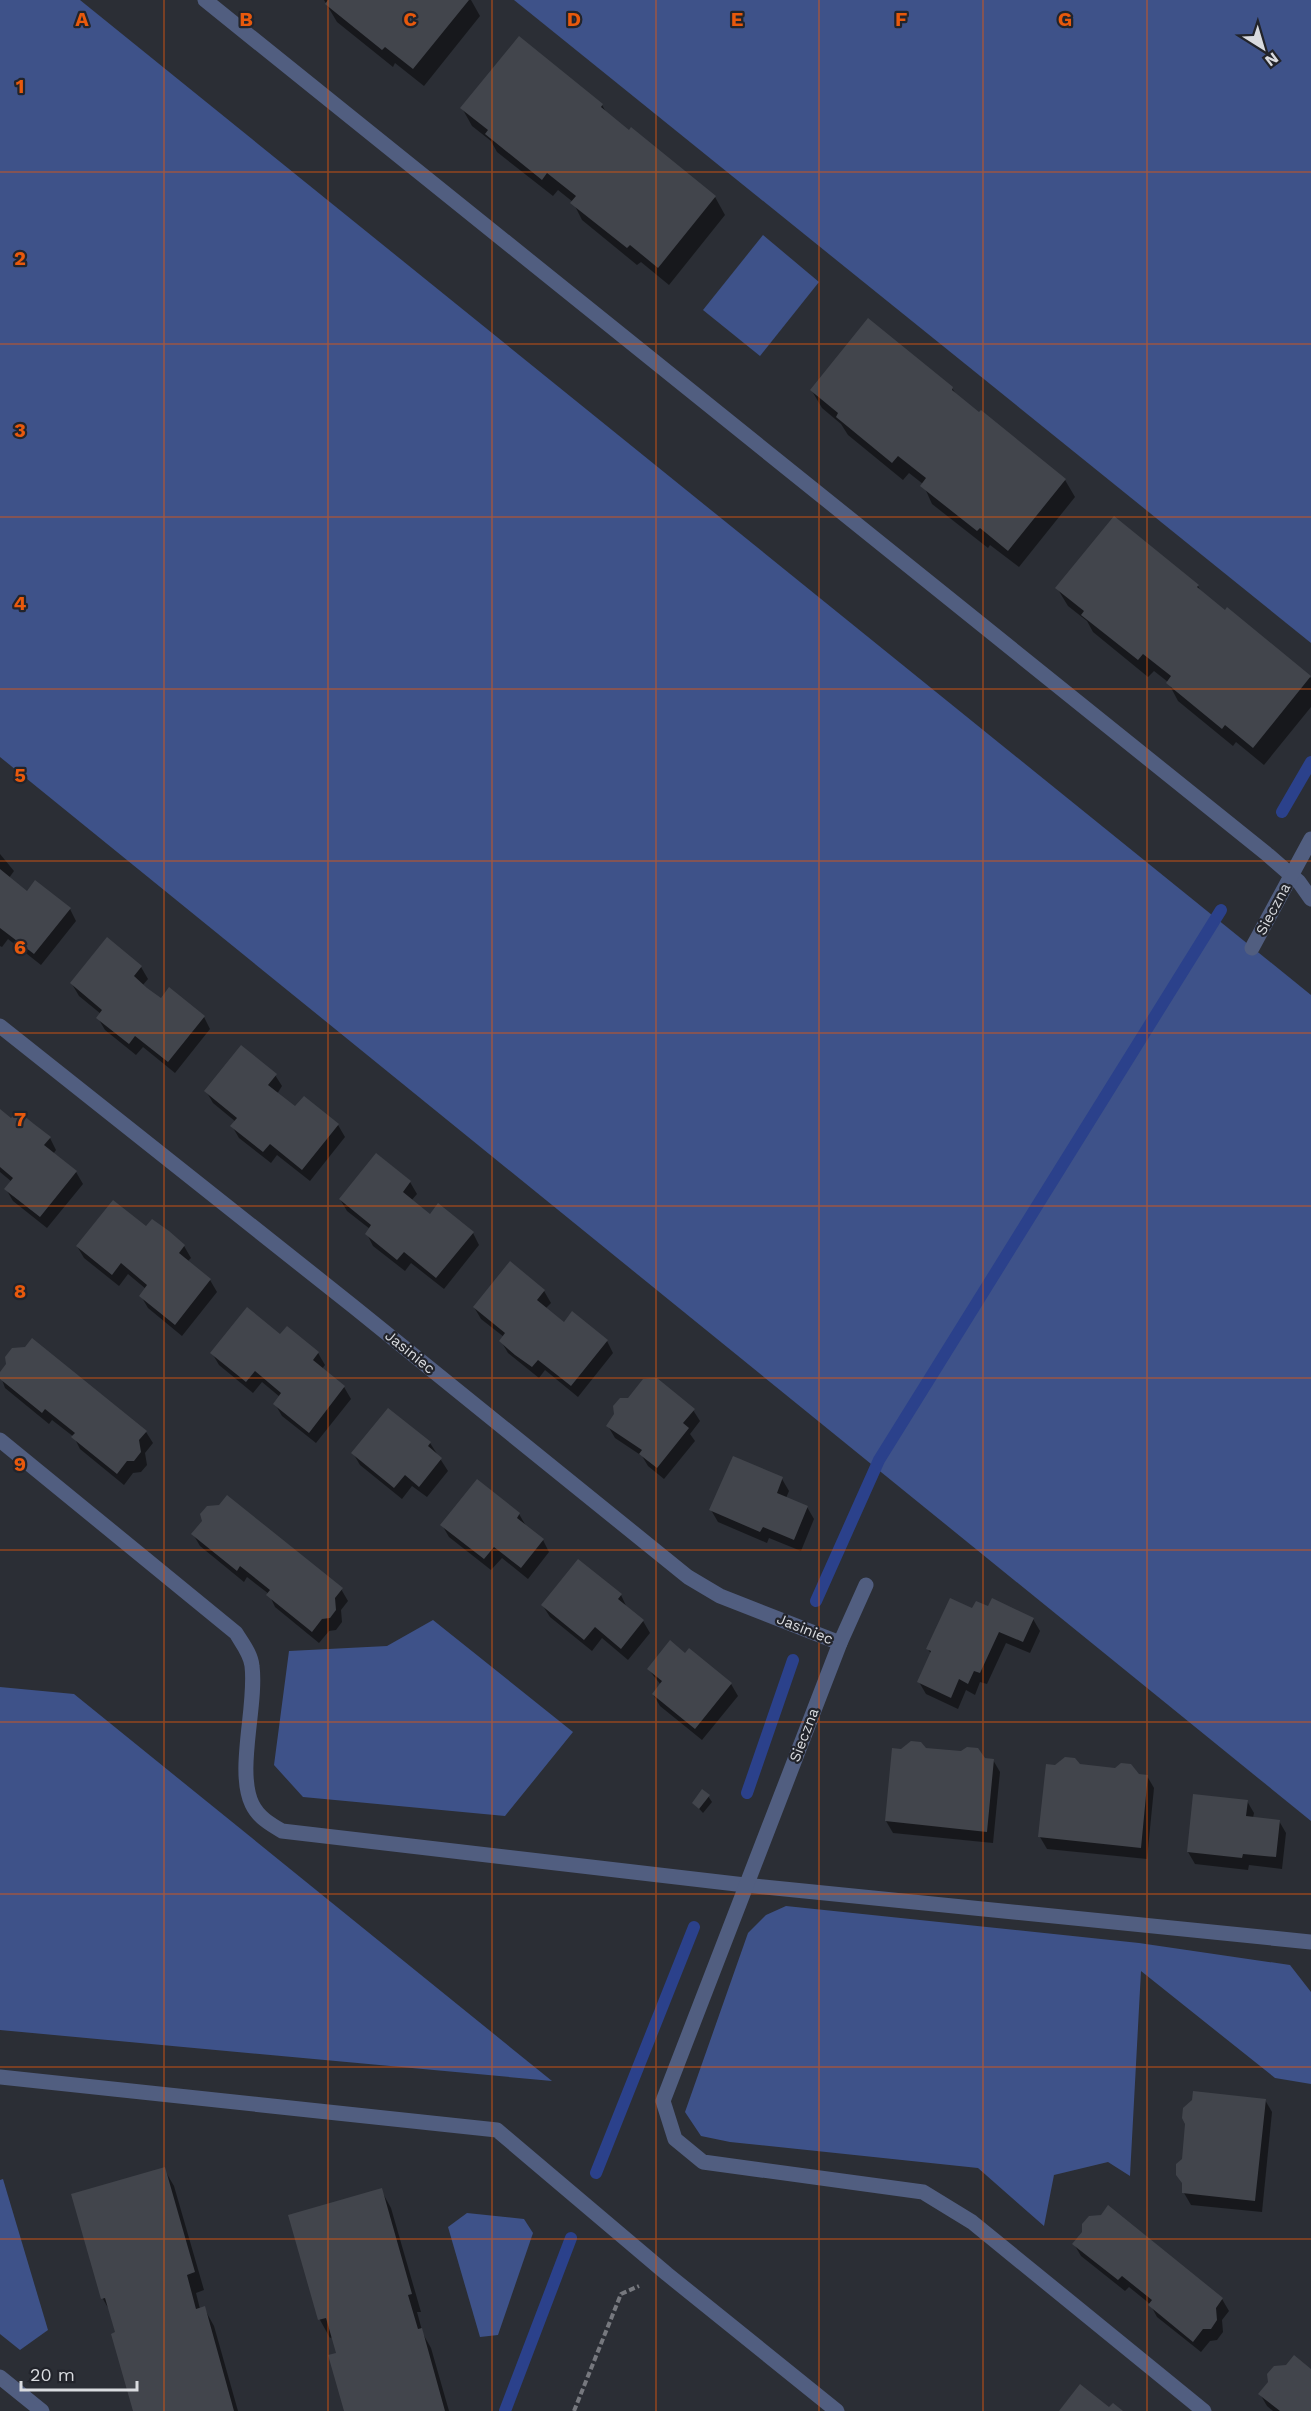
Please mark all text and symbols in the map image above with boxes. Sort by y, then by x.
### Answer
text: A [75,7,89,31]
text: B [239,7,253,31]
text: C [403,7,417,31]
text: D [567,7,581,31]
text: E [731,7,743,31]
text: F [895,7,907,31]
text: G [1058,7,1072,31]
north arrow [1233,18,1293,78]
text: N [1261,48,1282,71]
text: 1 [16,74,24,98]
text: 2 [14,246,26,270]
text: 3 [14,418,26,442]
text: 4 [14,591,27,615]
text: 5 [14,763,26,787]
street label: Sieczna [1252,879,1294,938]
text: 6 [14,935,26,959]
text: 7 [14,1107,26,1131]
text: 8 [14,1279,26,1303]
street label: Jasiniec [381,1326,439,1378]
text: 9 [14,1452,26,1476]
street label: Jasiniec [774,1610,836,1648]
street label: Sieczna [785,1705,823,1765]
scale bar [21,2354,136,2392]
text: 20 m [30,2364,75,2385]

